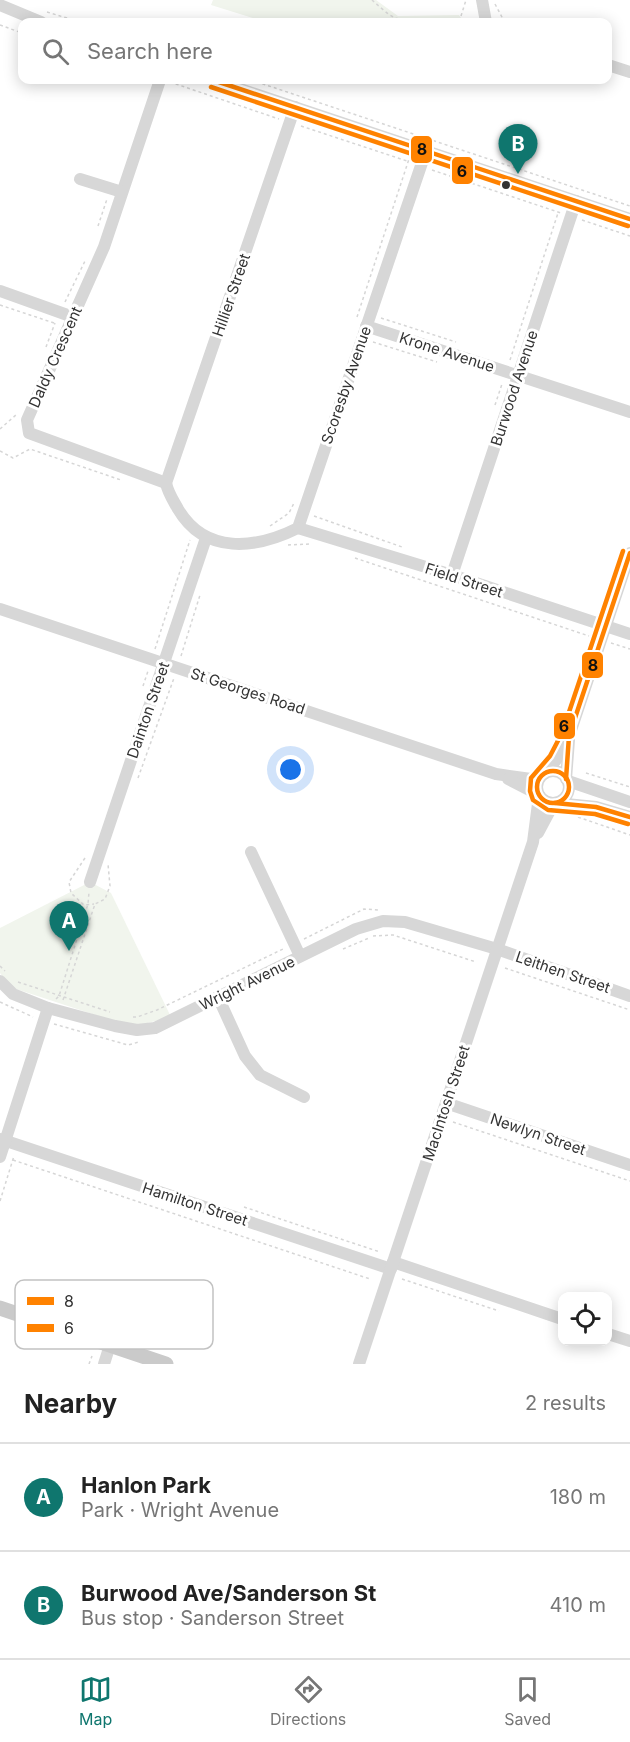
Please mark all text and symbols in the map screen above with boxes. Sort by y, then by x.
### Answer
search box [18,18,612,84]
icon: search [39,35,72,68]
text: Search here [87,38,213,64]
pin: B [498,124,538,174]
line badge: 8 [410,135,433,164]
text: 8 [417,139,427,159]
line badge: 6 [451,156,474,185]
text: 6 [457,161,467,181]
unlabelled marker [500,179,512,191]
street label: Hillier Street [208,251,254,339]
street label: Daldy Crescent [24,303,86,411]
street label: Scoresby Avenue [317,324,375,446]
street label: Krone Avenue [397,328,497,376]
street label: Burwood Avenue [486,328,542,448]
street label: Field Street [423,559,505,602]
line badge: 8 [581,651,604,679]
text: 8 [588,655,598,675]
street label: Dainton Street [123,659,173,761]
street label: St Georges Road [188,664,308,718]
line badge: 6 [553,712,576,740]
text: 6 [559,716,569,736]
your location [276,755,305,784]
pin: A [50,902,88,951]
street label: Leithen Street [513,947,613,997]
street label: Wright Avenue [196,952,298,1014]
street label: MacIntosh Street [418,1043,474,1163]
street label: Newlyn Street [488,1109,588,1159]
street label: Hamilton Street [140,1178,250,1230]
legend [15,1280,213,1349]
text: 8 [64,1291,74,1311]
map controls [558,1292,612,1346]
button: locate [558,1292,612,1346]
text: 6 [64,1318,74,1338]
text: Nearby [24,1388,117,1419]
text: 2 results [525,1391,606,1415]
text: Hanlon Park [81,1472,211,1498]
text: A [36,1485,51,1509]
text: 180 m [550,1485,606,1509]
text: Park · Wright Avenue [81,1498,279,1522]
text: Burwood Ave/Sanderson St [81,1580,376,1606]
text: B [37,1593,50,1617]
text: 410 m [550,1593,606,1617]
text: Bus stop · Sanderson Street [81,1606,344,1630]
tab: Map [79,1673,112,1729]
tab: Directions [270,1673,346,1729]
tab: Saved [504,1673,551,1729]

